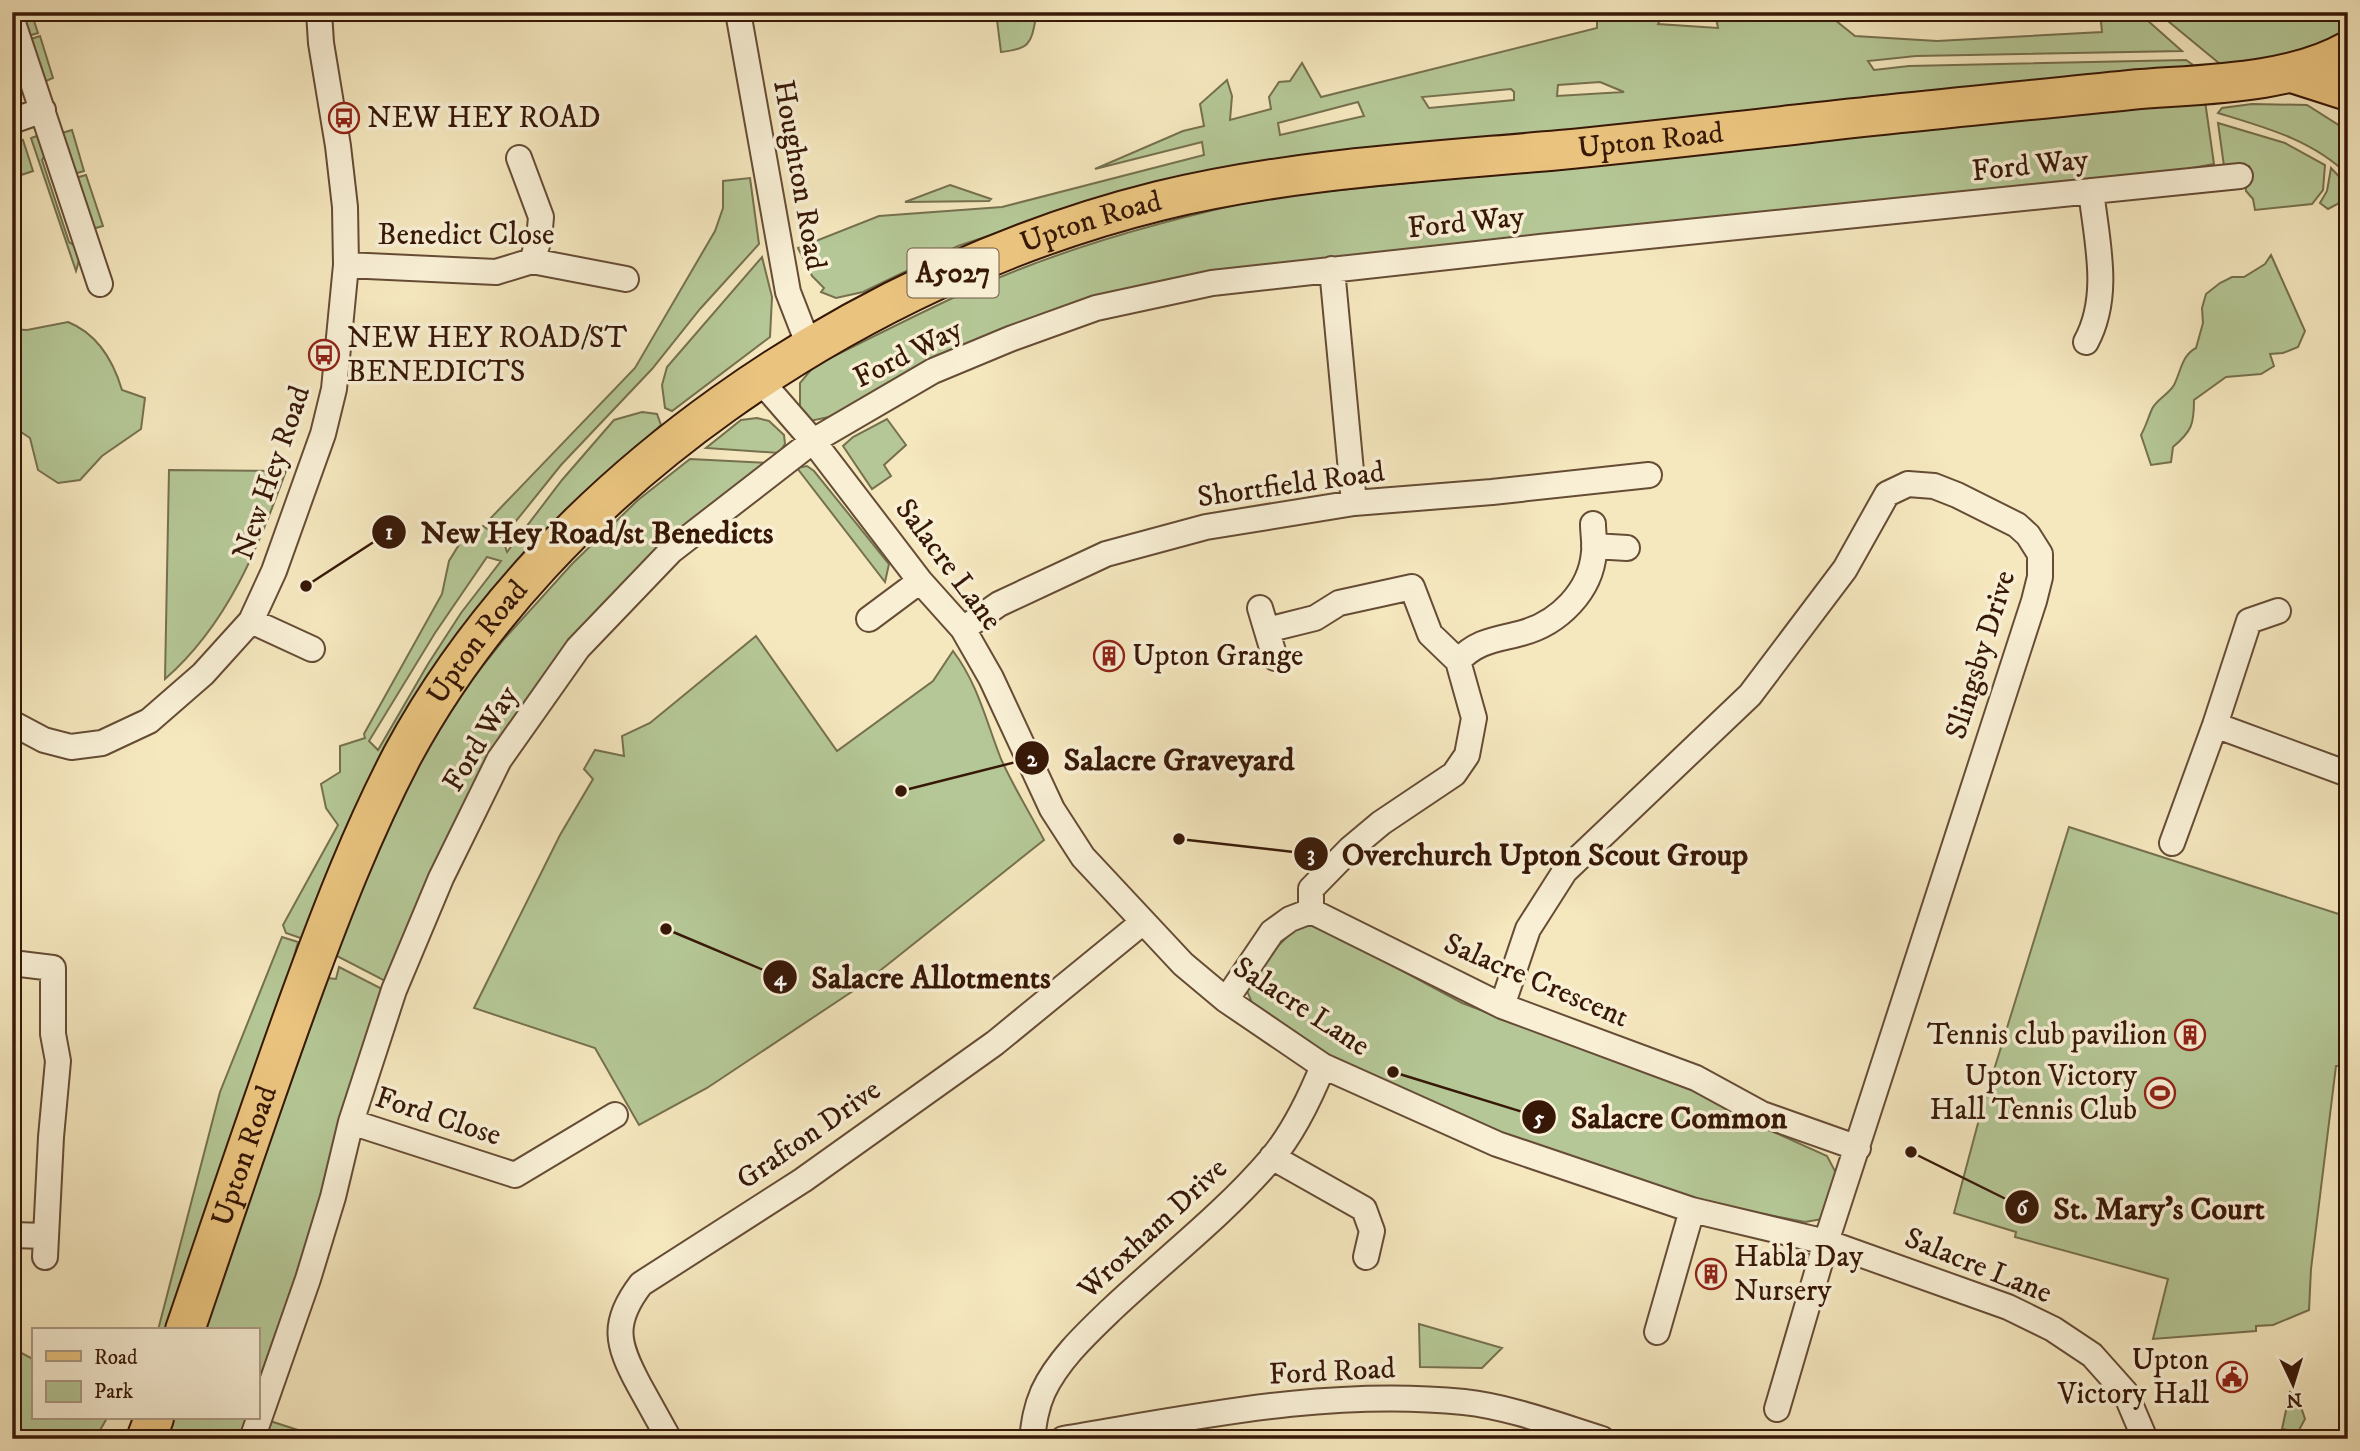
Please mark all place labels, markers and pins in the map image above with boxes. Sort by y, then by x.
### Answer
place label: NEW HEY ROAD [367,100,601,137]
bus stop icon: NEW HEY ROAD [327,101,361,135]
place label: NEW HEY ROAD/ST BENEDICTS [347,320,628,391]
bus stop icon: NEW HEY ROAD/ST BENEDICTS [307,338,341,372]
callout: New Hey Road/st Benedicts [372,506,787,559]
place label: Upton Grange [1132,638,1304,675]
building icon: Upton Grange [1092,639,1126,673]
callout: Salacre Graveyard [1015,732,1308,785]
callout: Overchurch Upton Scout Group [1293,828,1763,881]
callout: Salacre Allotments [763,951,1065,1004]
place label: Tennis club pavilion [1927,1017,2167,1054]
building icon: Tennis club pavilion [2173,1018,2207,1052]
place label: Upton Victory Hall Tennis Club [1930,1058,2138,1129]
sports icon: Upton Victory Hall Tennis Club [2143,1076,2177,1110]
callout: Salacre Common [1522,1091,1801,1144]
callout: St. Mary's Court [2004,1181,2279,1234]
place label: Habla Day Nursery [1734,1239,1864,1310]
building icon: Habla Day Nursery [1694,1257,1728,1291]
place label: Upton Victory Hall [2057,1342,2209,1413]
public building icon: Upton Victory Hall [2215,1360,2249,1394]

